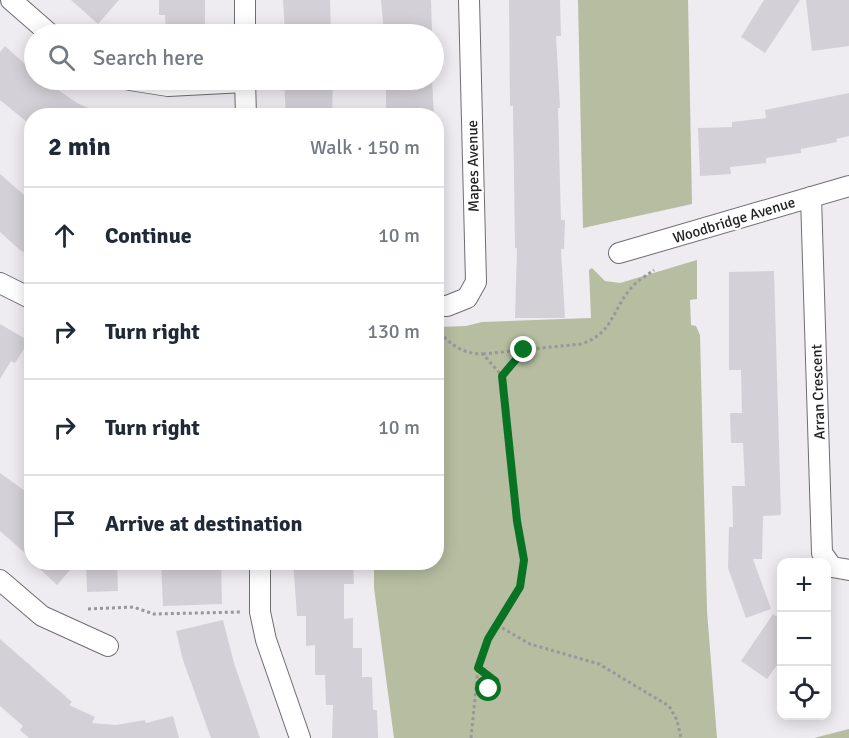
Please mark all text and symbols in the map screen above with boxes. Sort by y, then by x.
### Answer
search box [24,24,444,90]
icon: search [45,41,78,74]
text: Search here [93,44,204,71]
street label: Mapes Avenue [463,120,483,212]
text: 2 min [48,131,111,163]
text: Walk · 150 m [310,135,420,160]
street label: Woodbridge Avenue [671,193,797,247]
icon: ahead [48,219,81,252]
text: Continue [105,222,192,249]
text: 10 m [378,223,420,248]
icon: right [48,315,81,348]
text: Turn right [105,318,200,345]
text: 130 m [367,319,420,344]
route end [510,336,536,362]
street label: Arran Crescent [807,344,829,440]
icon: right [48,411,81,444]
text: Turn right [105,414,200,441]
text: 10 m [378,415,420,440]
icon: arrive [48,507,81,540]
text: Arrive at destination [105,510,302,537]
map controls [777,558,831,720]
button: + [777,558,831,612]
button: − [777,612,831,666]
button: locate [777,666,831,720]
route start [475,675,501,701]

